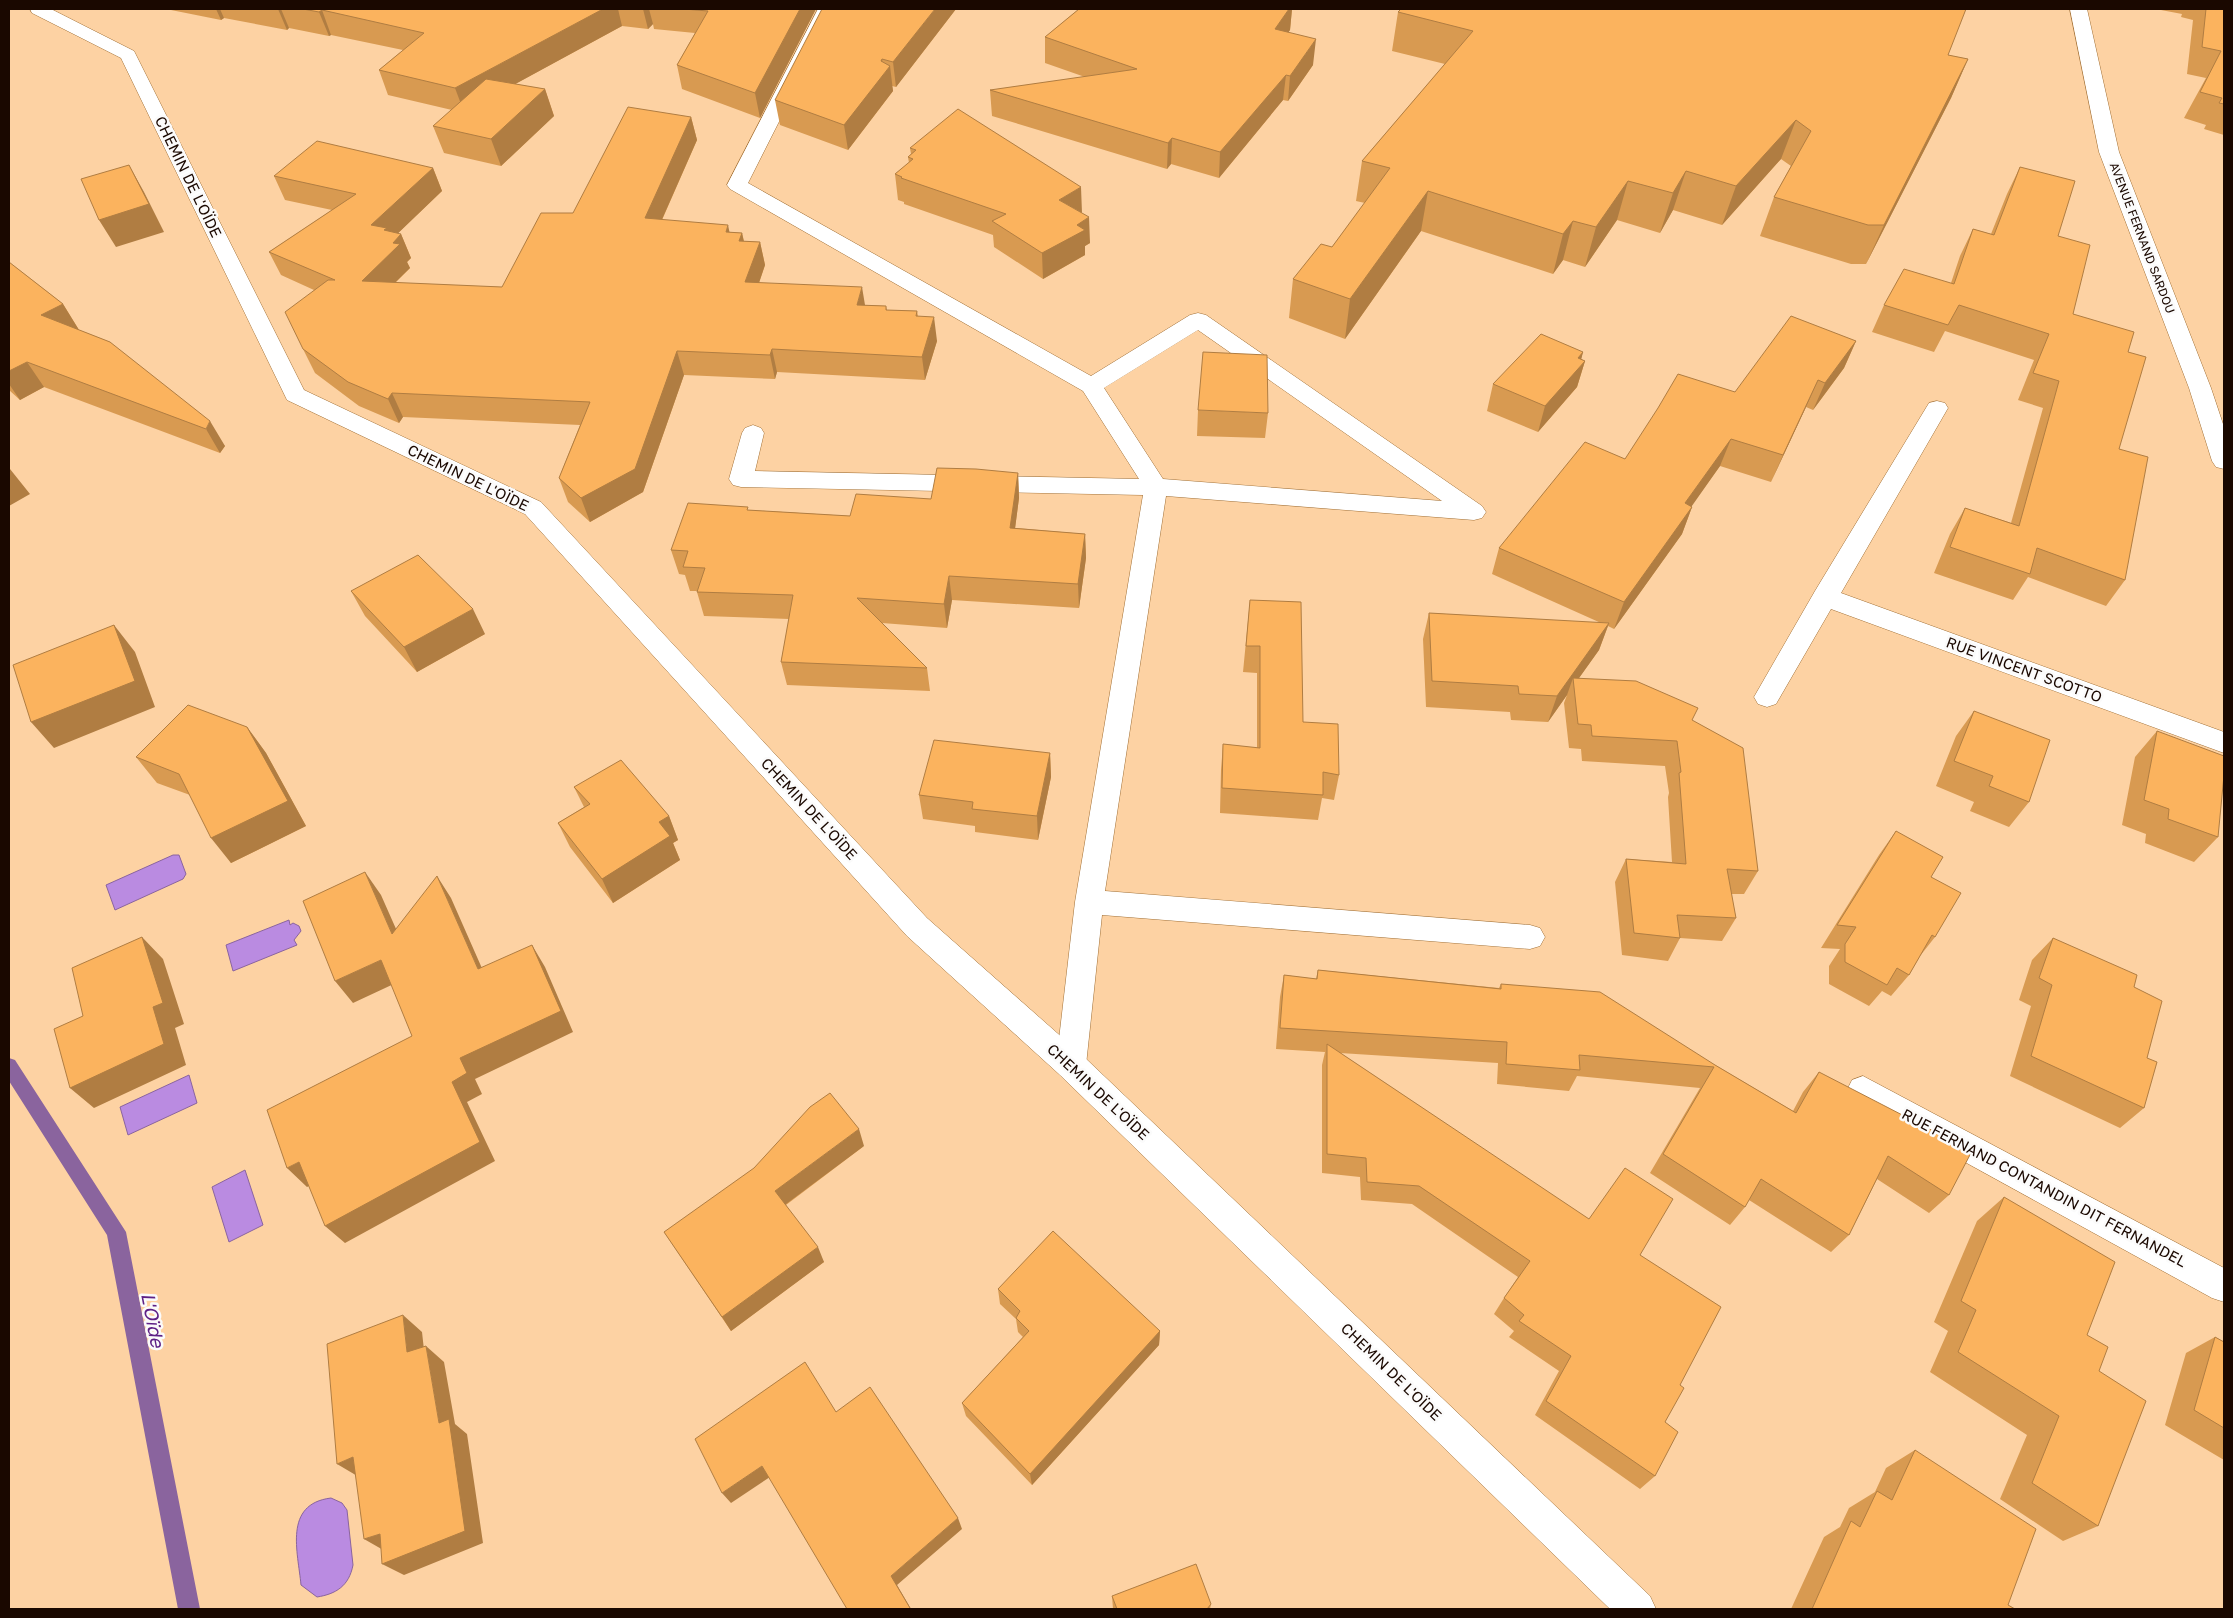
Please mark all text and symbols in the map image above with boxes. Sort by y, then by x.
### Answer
street label: CHEMIN DE L'OÏDE [152,113,226,240]
street label: AVENUE FERNAND SARDOU [2107,160,2178,315]
street label: CHEMIN DE L'OÏDE [405,440,532,514]
street label: RUE VINCENT SCOTTO [1944,632,2105,706]
street label: CHEMIN DE L'OÏDE [758,754,862,863]
street label: CHEMIN DE L'OÏDE [1044,1039,1153,1143]
street label: RUE FERNAND CONTANDIN DIT FERNANDEL [1899,1104,2190,1270]
water label: L'Oïde [137,1291,170,1351]
street label: CHEMIN DE L'OÏDE [1338,1319,1446,1424]

